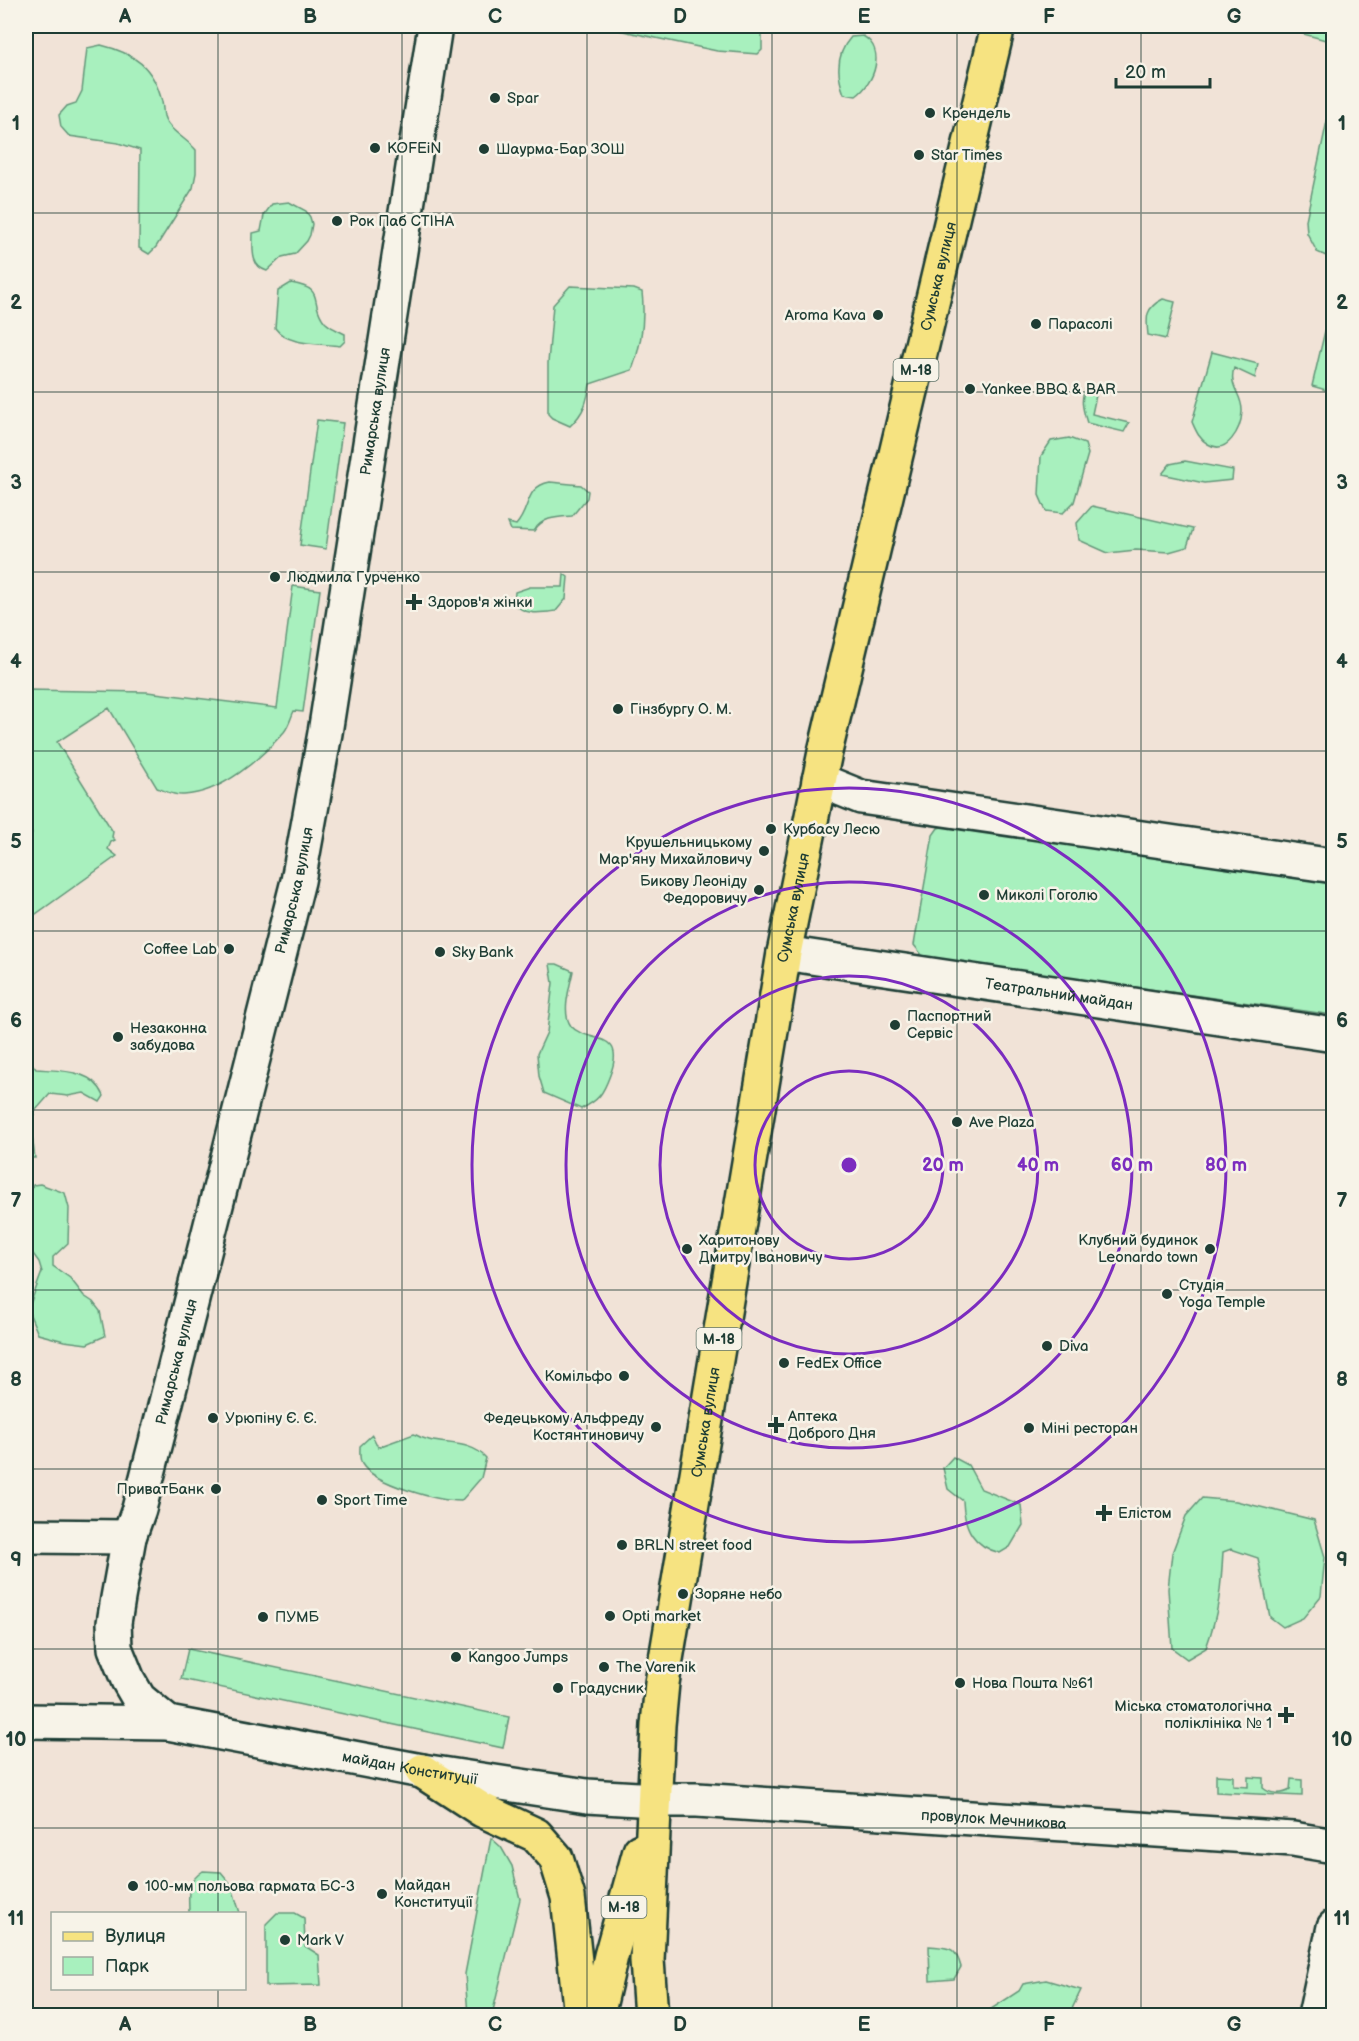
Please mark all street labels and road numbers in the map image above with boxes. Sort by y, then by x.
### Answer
street label: Сумська вулиця [916,220,961,333]
street label: Римарська вулиця [356,346,394,477]
road number: М-18 [894,359,938,381]
street label: Римарська вулиця [270,825,317,956]
street label: Сумська вулиця [773,851,814,964]
street label: Театральний майдан [984,974,1134,1014]
street label: Римарська вулиця [151,1297,201,1427]
road number: М-18 [696,1328,742,1350]
street label: Сумська вулиця [687,1366,724,1479]
street label: майдан Конституції [341,1747,479,1789]
street label: провулок Мечникова [920,1805,1067,1834]
road number: М-18 [602,1896,646,1918]

